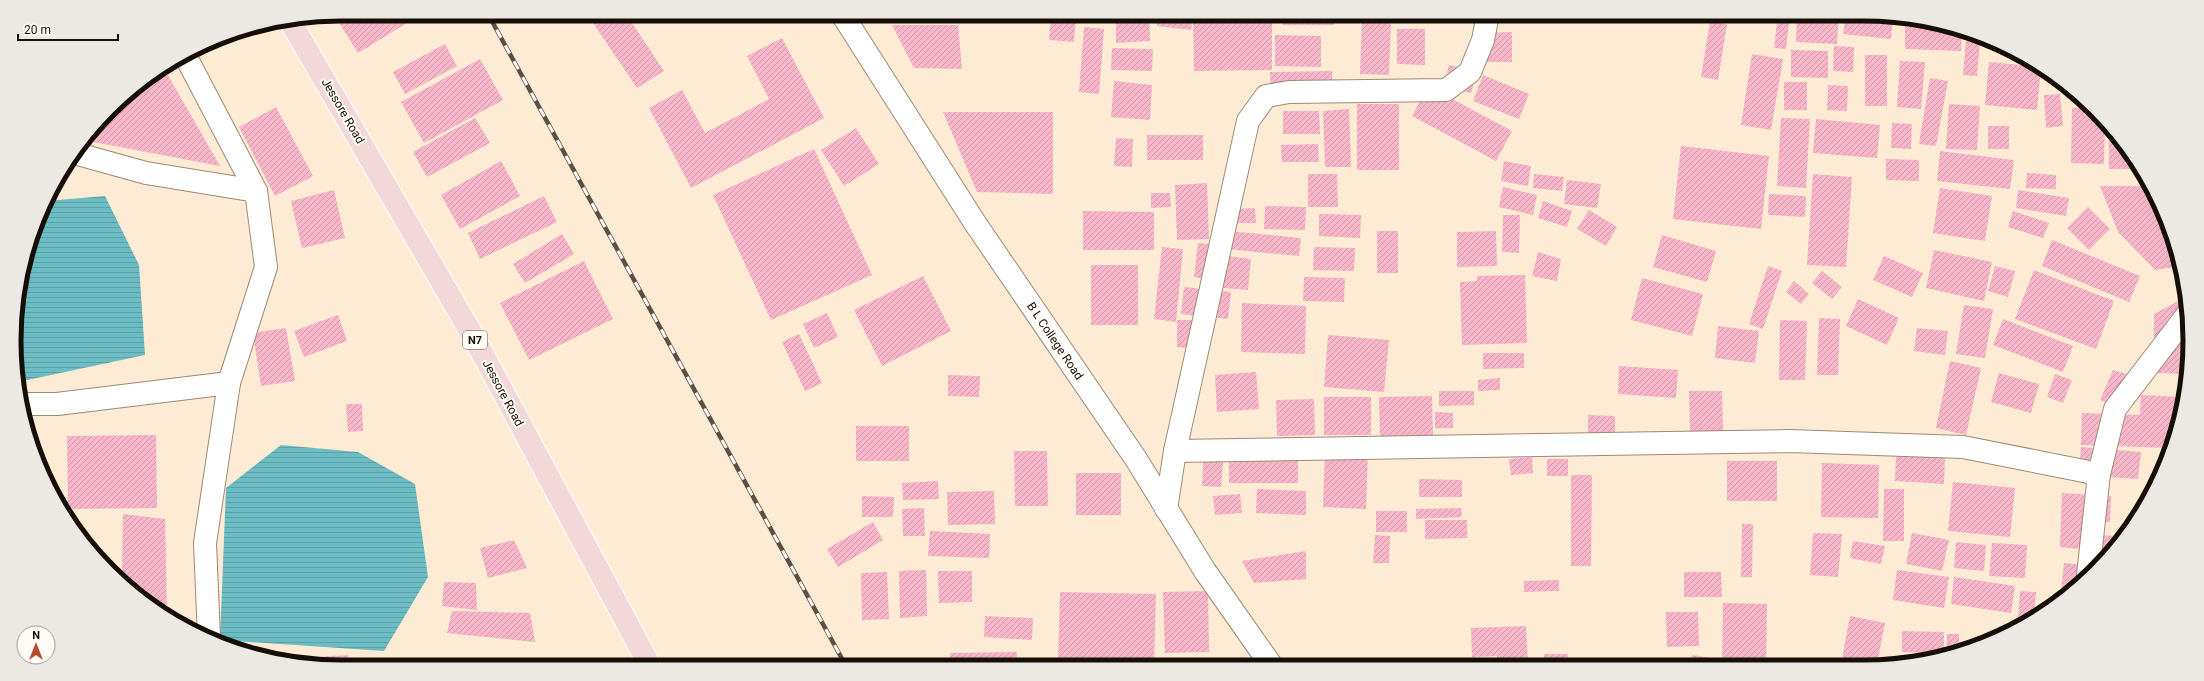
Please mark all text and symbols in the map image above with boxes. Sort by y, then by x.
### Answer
scale bar [18,16,118,42]
text: 20 m [24,23,51,37]
street label: Jessore Road [319,76,367,146]
street label: B L College Road [1024,300,1086,382]
road number: N7 [463,331,487,349]
street label: Jessore Road [480,357,526,429]
north arrow [16,625,56,665]
text: N [32,629,40,642]

